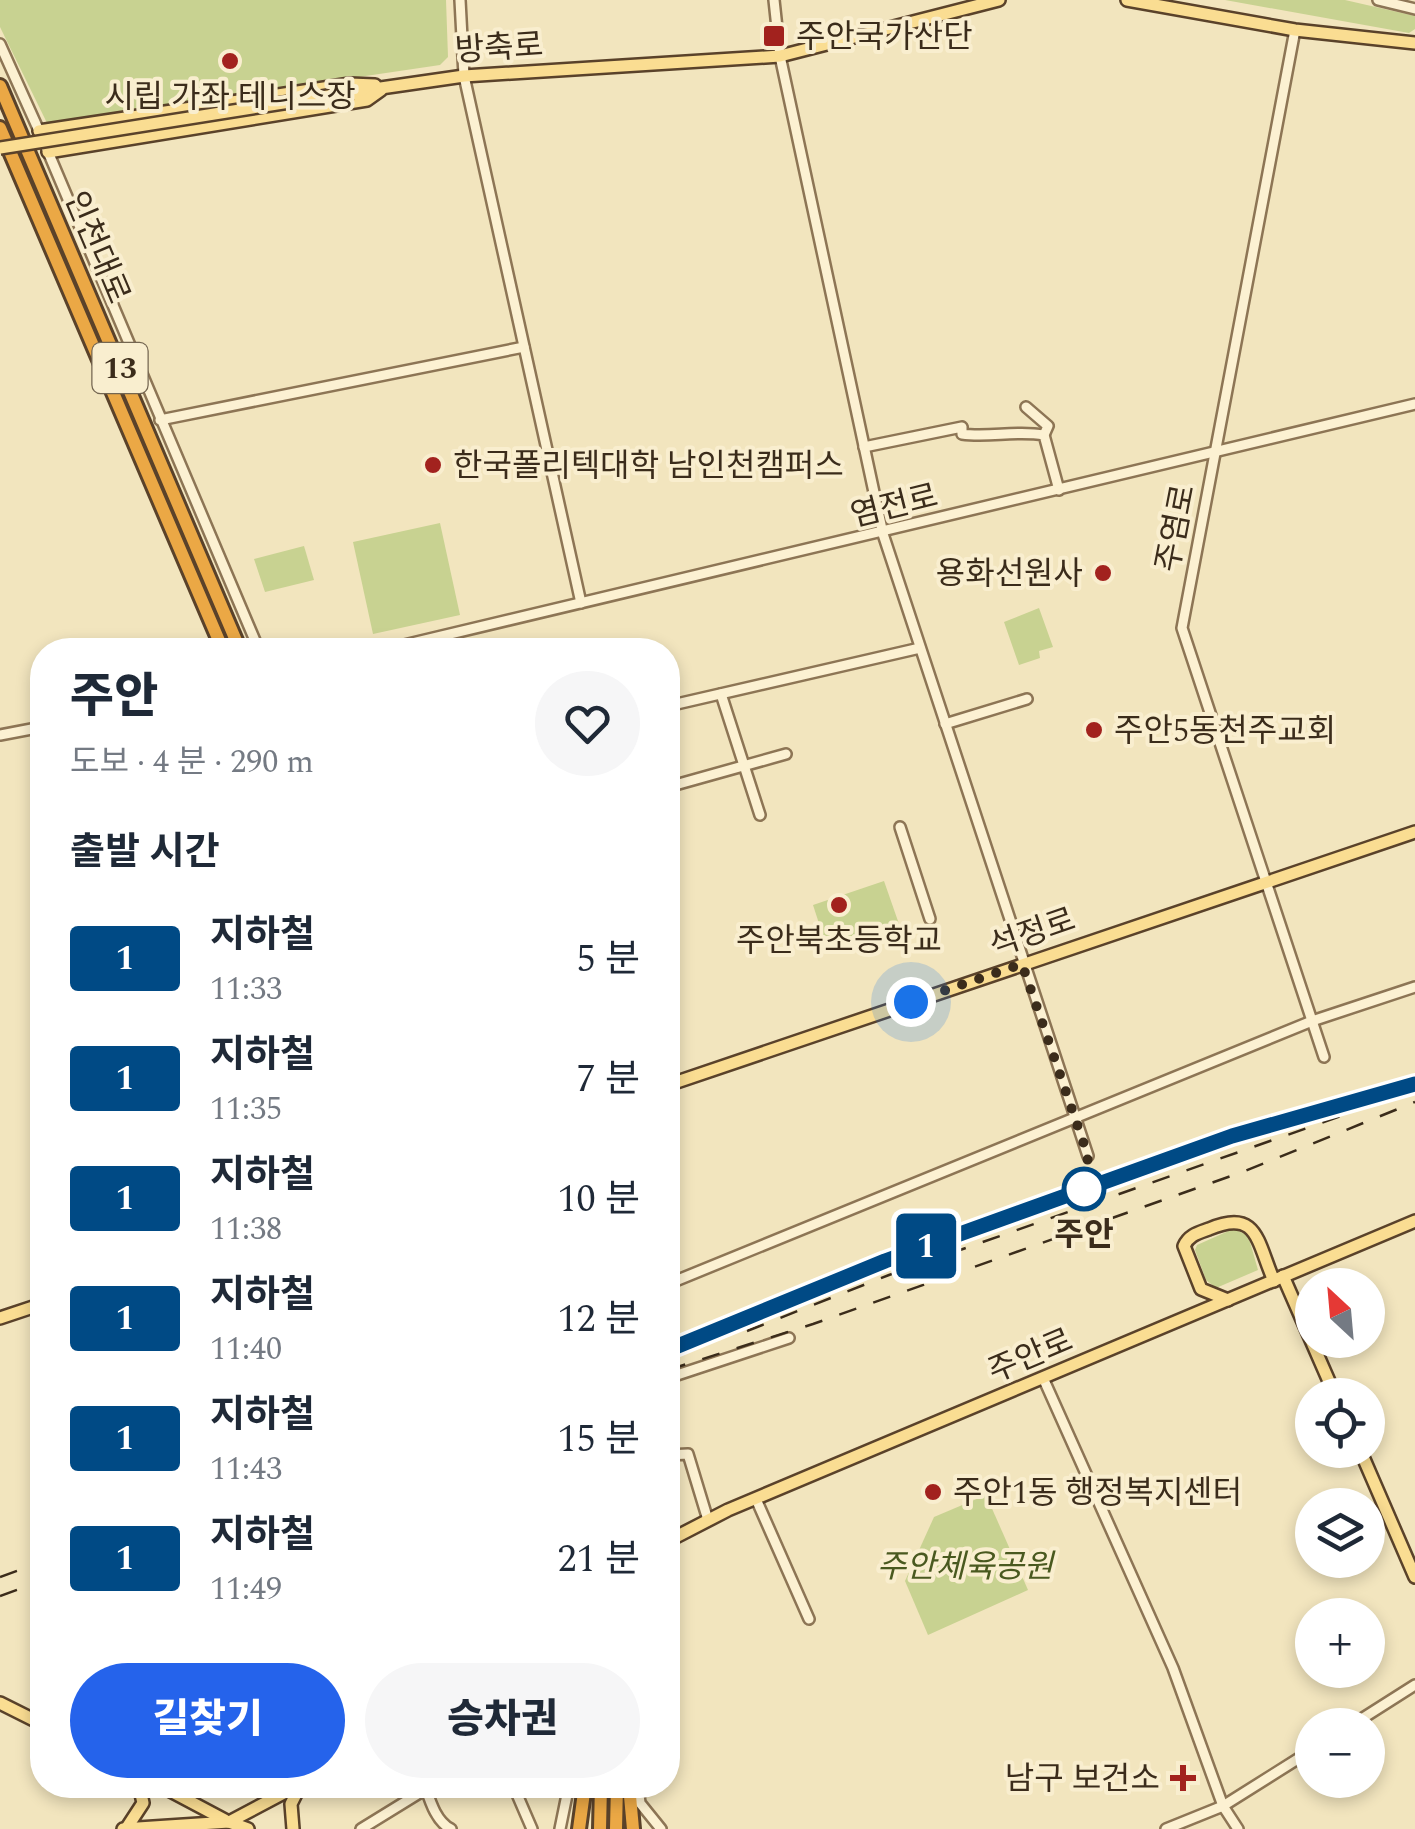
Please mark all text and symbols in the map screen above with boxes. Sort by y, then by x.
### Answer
place label: 주안국가산단 [796,13,973,62]
street label: 방축로 [453,21,545,76]
marker: 주안국가산단 [761,23,787,49]
marker: 시립 가좌 테니스장 [219,50,241,72]
place label: 시립 가좌 테니스장 [104,73,356,122]
street label: 인천대로 [51,184,142,311]
road number: 13 [92,343,148,393]
place label: 한국폴리텍대학 남인천캠퍼스 [453,442,844,491]
marker: 한국폴리텍대학 남인천캠퍼스 [422,454,444,476]
street label: 염전로 [846,472,943,541]
street label: 주염로 [1144,480,1209,576]
place label: 용화선원사 [936,550,1083,599]
marker: 용화선원사 [1092,562,1114,584]
text: 주안 [70,661,158,734]
button: heart [535,671,640,776]
place label: 주안5동천주교회 [1114,707,1336,756]
marker: 주안5동천주교회 [1083,719,1105,741]
text: 도보 · 4 분 · 290 m [70,738,314,787]
text: 출발 시간 [70,824,219,882]
marker: 주안북초등학교 [828,894,850,916]
street label: 석정로 [983,896,1082,971]
text: 지하철 [210,907,315,965]
place label: 주안북초등학교 [736,917,942,966]
text: 5 분 [577,931,640,989]
text: 1 [115,932,135,985]
text: 11:33 [210,965,282,1014]
your location [886,977,936,1027]
text: 지하철 [210,1027,315,1085]
text: 7 분 [577,1051,640,1109]
text: 1 [115,1052,135,1105]
text: 11:35 [210,1085,282,1134]
text: 지하철 [210,1147,315,1205]
marker: 주안 [1063,1168,1105,1210]
text: 10 분 [558,1171,640,1229]
text: 1 [115,1172,135,1225]
text: 11:38 [210,1205,282,1254]
place label: 주안 [1055,1211,1113,1260]
line badge: 1 [894,1214,958,1278]
text: 1 [916,1220,936,1273]
text: 지하철 [210,1267,315,1325]
north arrow [1295,1268,1385,1358]
map controls [1295,1268,1385,1798]
text: 12 분 [558,1291,640,1349]
text: 1 [115,1292,135,1345]
street label: 주안로 [980,1317,1081,1396]
text: 11:40 [210,1325,282,1374]
button: locate [1295,1378,1385,1468]
text: 지하철 [210,1387,315,1445]
text: 15 분 [558,1411,640,1469]
text: 1 [115,1412,135,1465]
text: 11:43 [210,1445,282,1494]
place label: 주안1동 행정복지센터 [953,1469,1242,1518]
marker: 주안1동 행정복지센터 [922,1481,944,1503]
button: layers [1295,1488,1385,1578]
text: 지하철 [210,1507,315,1565]
text: 21 분 [558,1531,640,1589]
text: 1 [115,1532,135,1585]
park label: 주안체육공원 [877,1543,1056,1592]
text: 11:49 [210,1565,282,1614]
button: + [1295,1598,1385,1688]
button: 길찾기 [70,1663,345,1778]
button: 승차권 [365,1663,640,1778]
button: − [1295,1708,1385,1798]
place label: 남구 보건소 [1005,1755,1160,1804]
marker: 남구 보건소 [1170,1765,1196,1791]

